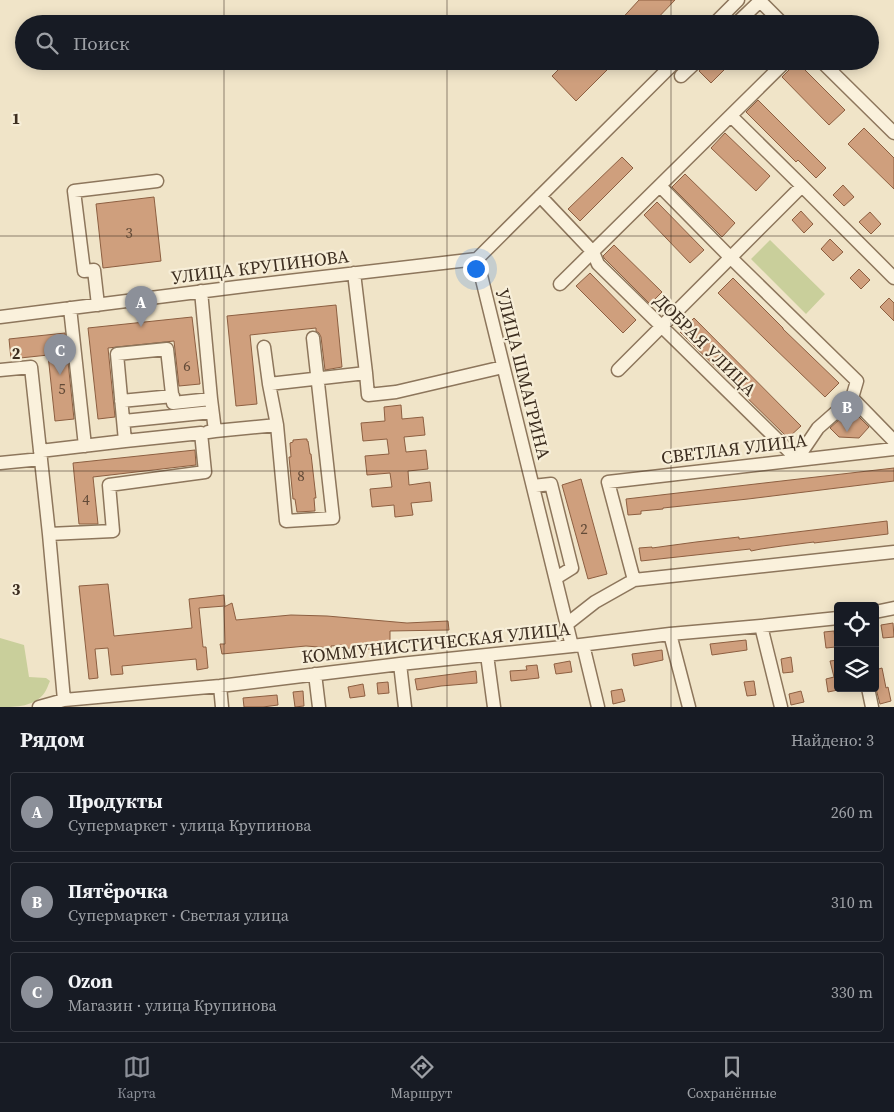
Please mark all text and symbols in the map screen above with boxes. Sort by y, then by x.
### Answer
search box [15,15,879,70]
icon: search [33,29,61,57]
text: Поиск [73,30,130,56]
text: 1 [12,107,20,129]
house number: 3 [125,222,133,243]
street label: УЛИЦА КРУПИНОВА [170,243,350,290]
your location [463,256,489,282]
pin: A [125,286,157,327]
street label: УЛИЦА ШМАГРИНА [490,286,557,462]
street label: ДОБРАЯ УЛИЦА [649,288,762,401]
pin: C [44,334,76,375]
text: 2 [12,342,21,364]
house number: 6 [183,355,191,376]
house number: 5 [58,378,66,399]
pin: B [831,391,863,432]
street label: СВЕТЛАЯ УЛИЦА [660,427,808,470]
house number: 8 [297,465,305,486]
house number: 4 [82,489,90,510]
house number: 2 [580,518,588,539]
text: 3 [12,578,21,600]
map controls [834,602,879,692]
button: locate [834,602,879,647]
street label: КОММУНИСТИЧЕСКАЯ УЛИЦА [300,616,572,669]
button: layers [834,647,879,692]
text: Рядом [20,725,85,754]
text: Найдено: 3 [791,729,874,751]
text: Продукты [68,788,163,814]
text: A [32,801,42,823]
text: 260 m [831,801,873,823]
text: Супермаркет · улица Крупинова [68,814,311,836]
text: Пятёрочка [68,878,168,904]
text: B [32,891,42,913]
text: 310 m [831,891,873,913]
text: Супермаркет · Светлая улица [68,904,289,926]
text: Ozon [68,968,113,994]
text: C [32,981,42,1003]
text: 330 m [831,981,873,1003]
text: Магазин · улица Крупинова [68,994,277,1016]
tab: Карта [117,1053,156,1103]
tab: Маршрут [391,1053,452,1103]
tab: Сохранённые [687,1053,777,1103]

